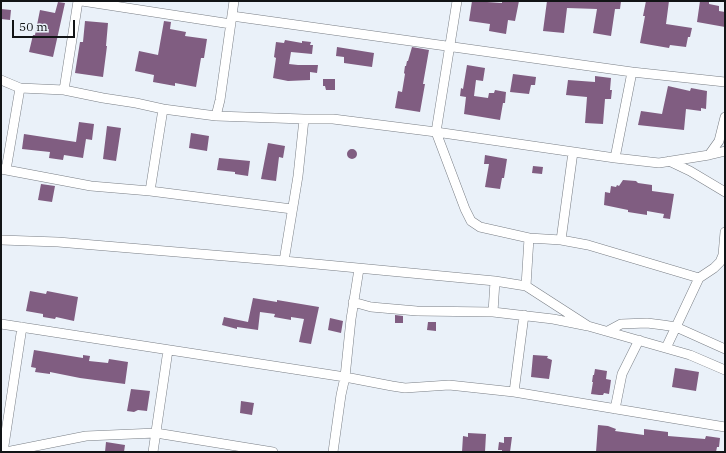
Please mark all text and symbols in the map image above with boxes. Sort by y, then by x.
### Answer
scale bar [14,12,77,38]
text: 50 m [19,19,48,34]

